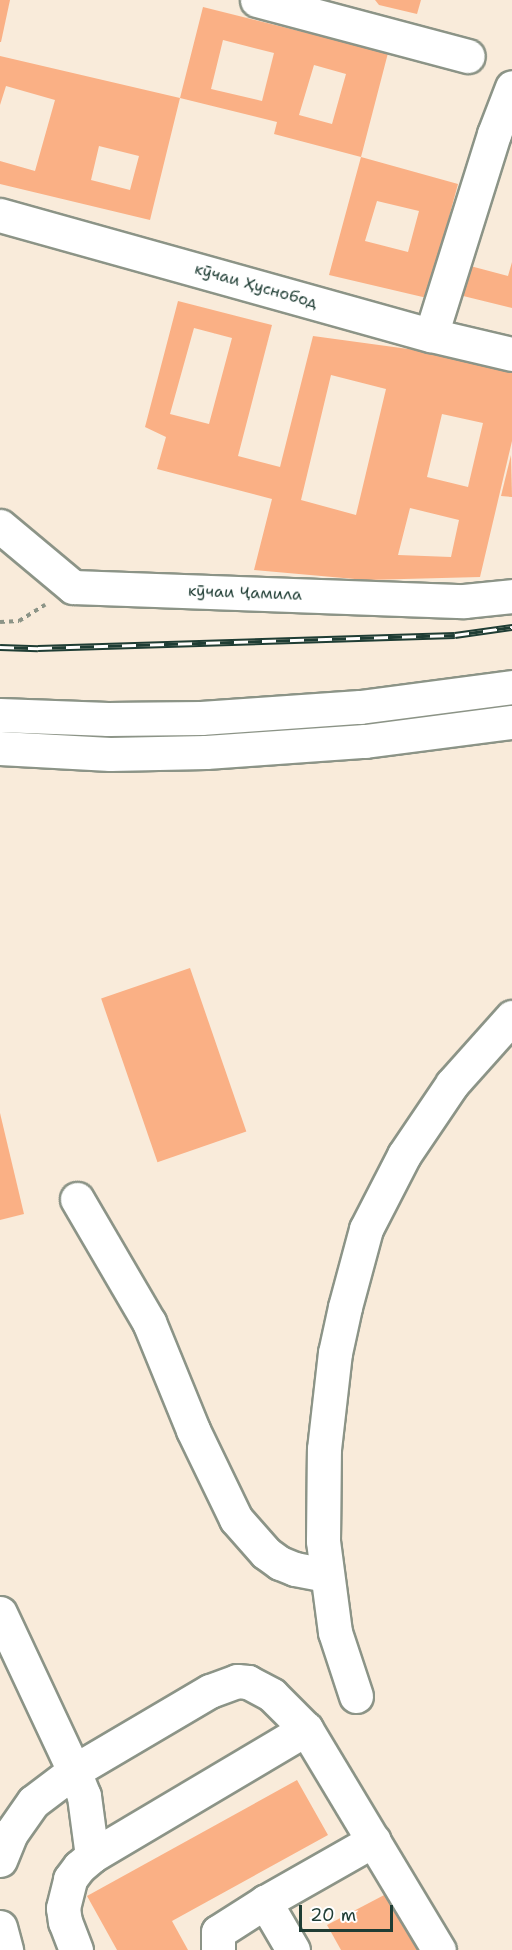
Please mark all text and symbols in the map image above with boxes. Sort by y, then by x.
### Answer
street label: кӯчаи Ҳуснобод [192,259,320,313]
street label: кӯчаи Ҷамила [188,581,302,605]
scale bar [302,1893,396,1931]
text: 20 m [310,1903,356,1927]

